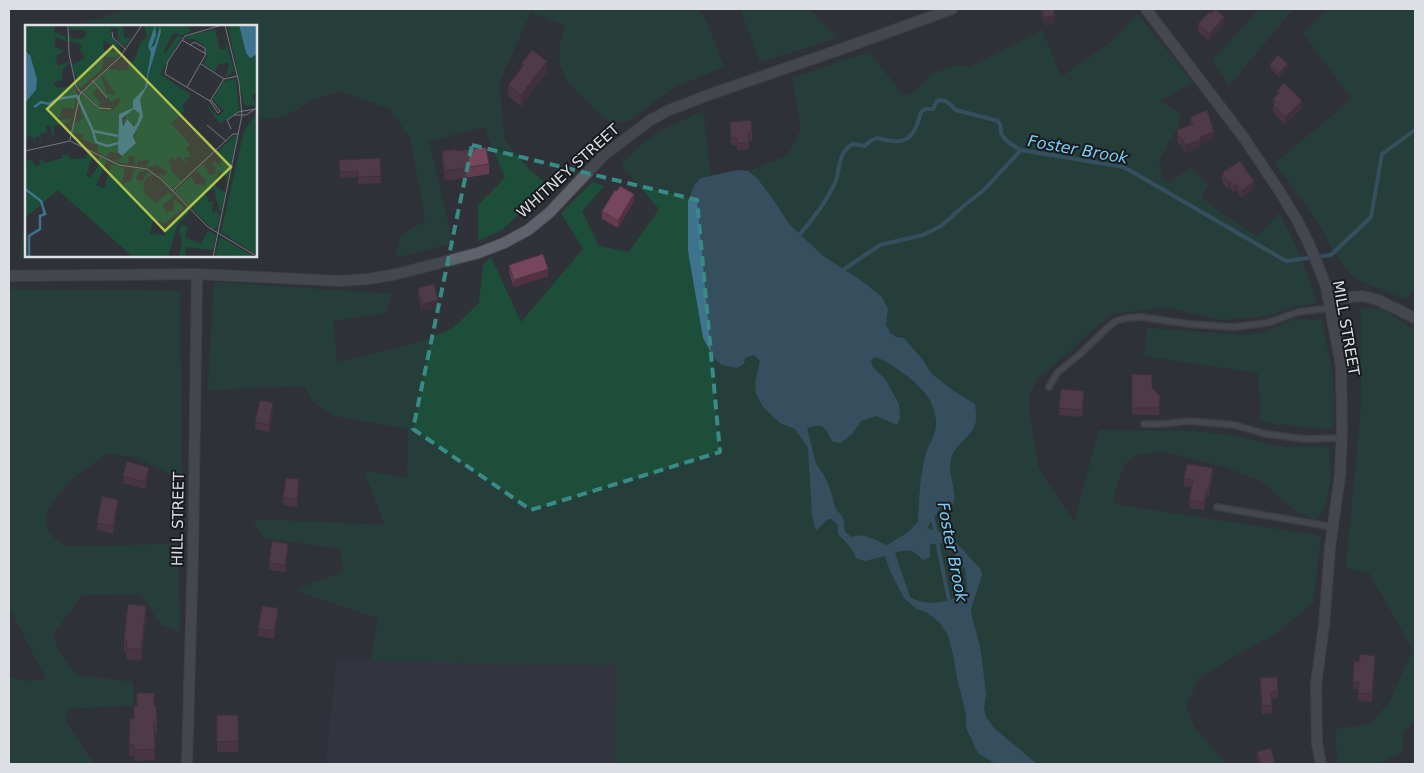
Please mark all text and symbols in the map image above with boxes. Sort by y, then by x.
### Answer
inset map [25,25,258,258]
street label: WHITNEY STREET [513,120,624,222]
water label: Foster Brook [1026,131,1130,168]
street label: MILL STREET [1329,279,1363,378]
street label: HILL STREET [168,471,188,566]
water label: Foster Brook [933,500,972,604]

